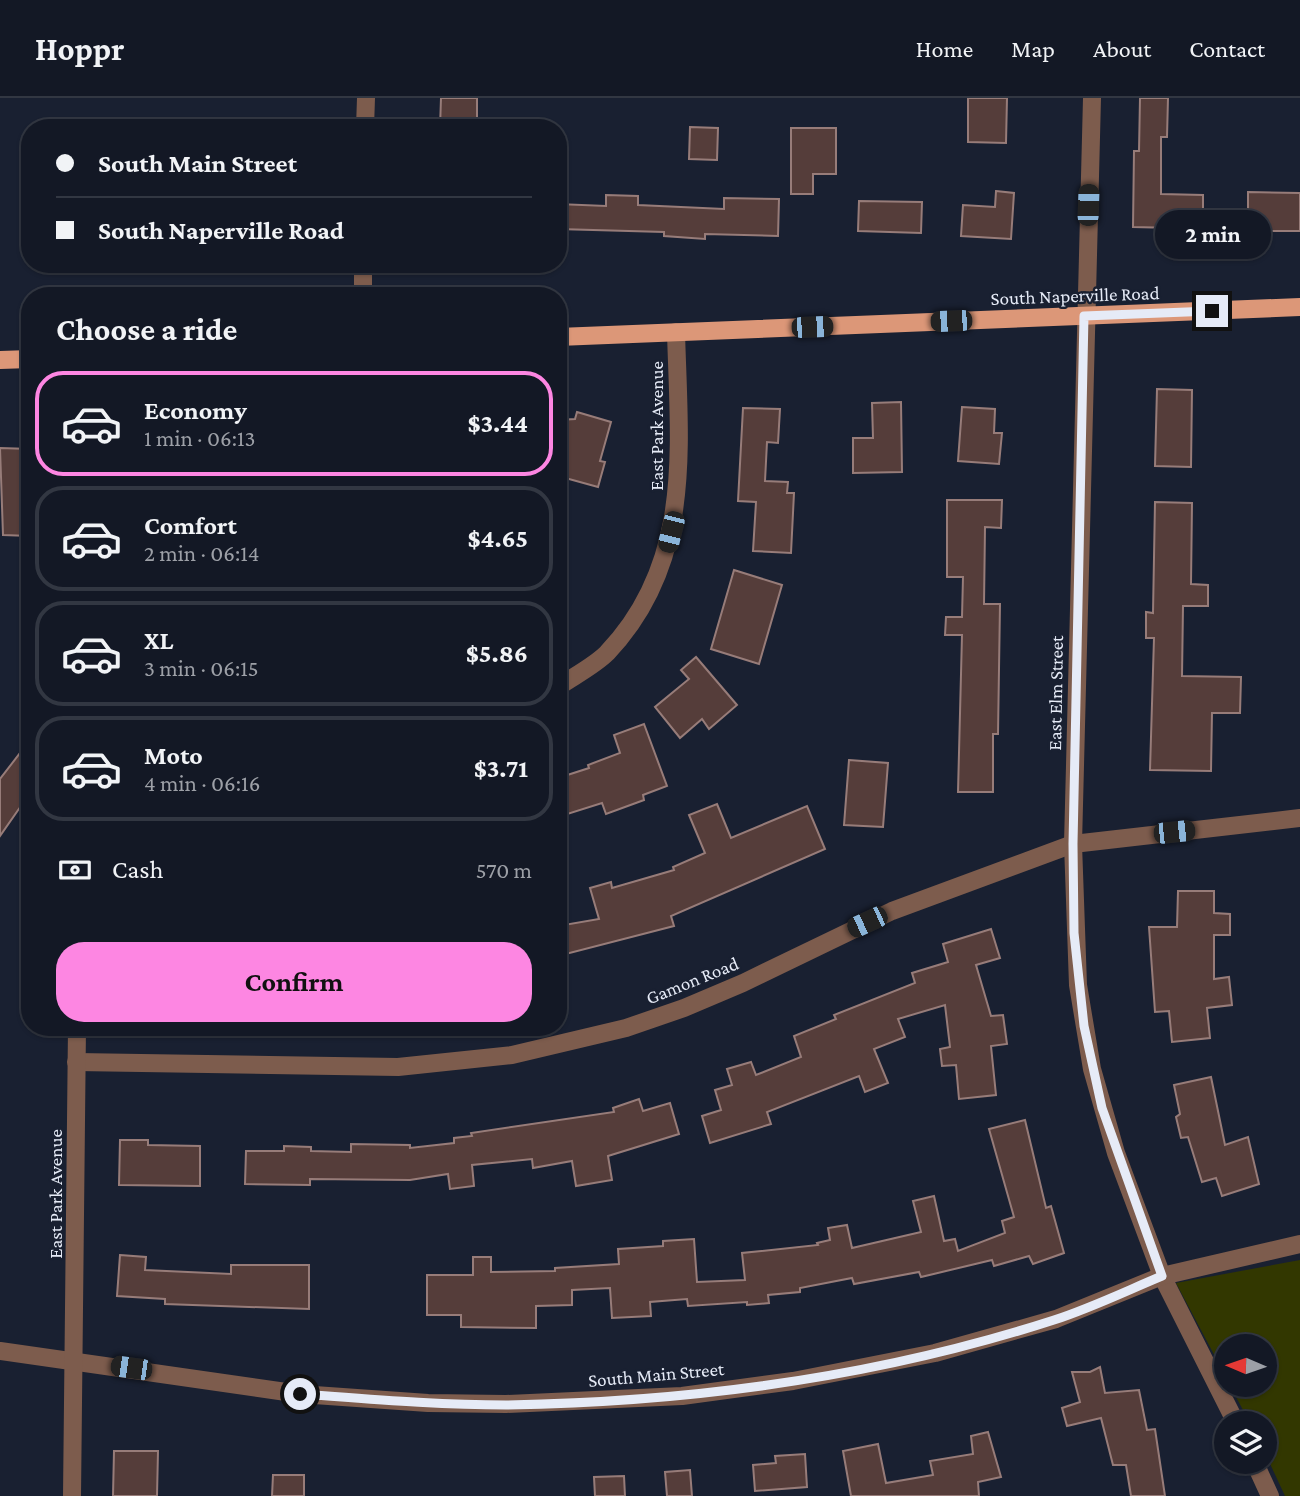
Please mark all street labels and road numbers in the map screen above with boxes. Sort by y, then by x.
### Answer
street label: South Naperville Road [990,282,1160,309]
street label: East Park Avenue [646,361,667,491]
street label: East Elm Street [1044,635,1067,751]
street label: Gamon Road [643,952,741,1009]
street label: East Park Avenue [45,1129,66,1259]
street label: South Main Street [587,1358,726,1391]

